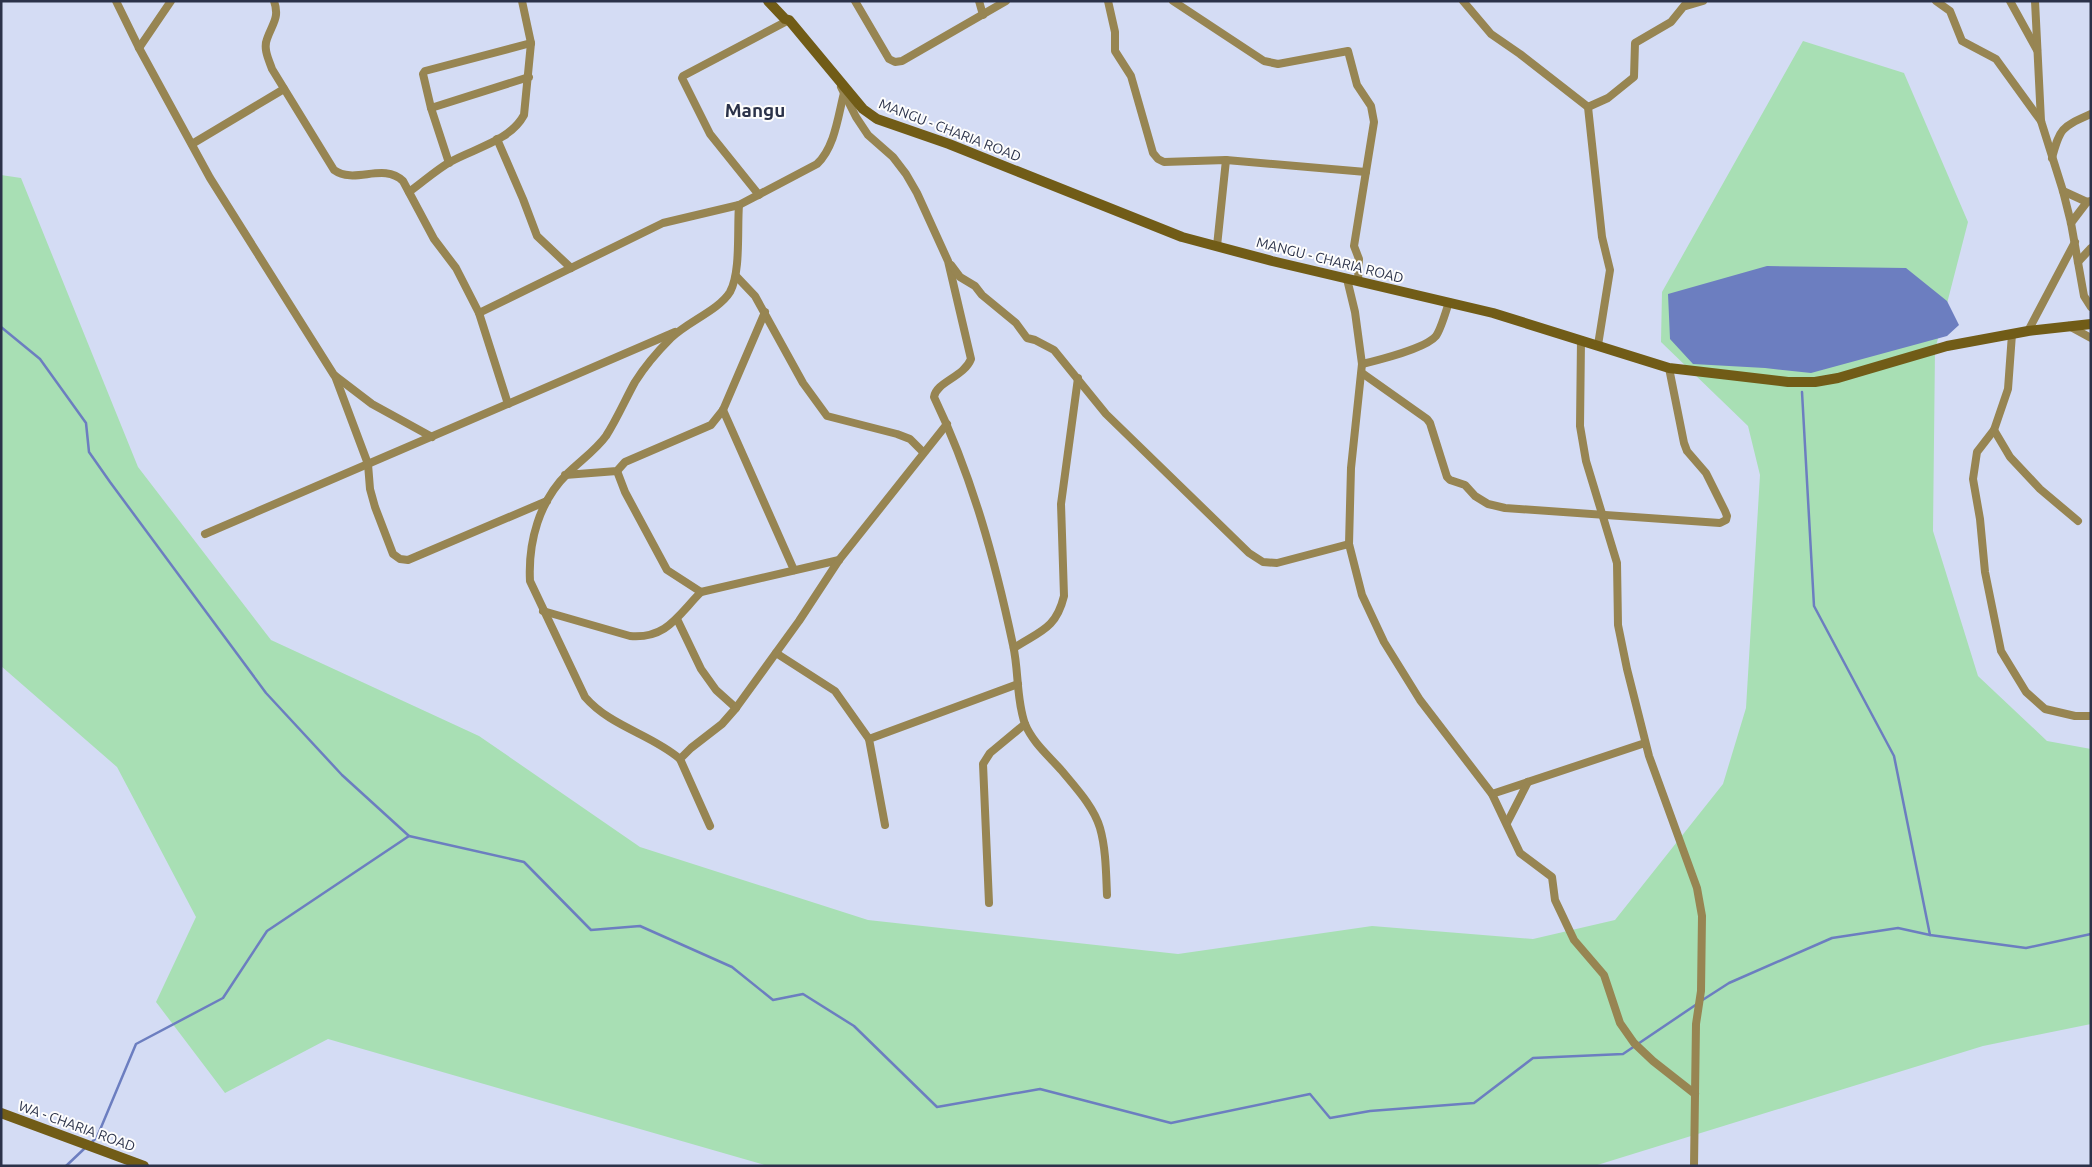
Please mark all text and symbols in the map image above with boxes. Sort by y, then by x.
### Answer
street label: MANGU - CHARIA ROAD [877,95,1023,165]
district label: Mangu [725,99,785,121]
street label: MANGU - CHARIA ROAD [1255,234,1405,286]
street label: WA - CHARIA ROAD [17,1097,138,1155]

